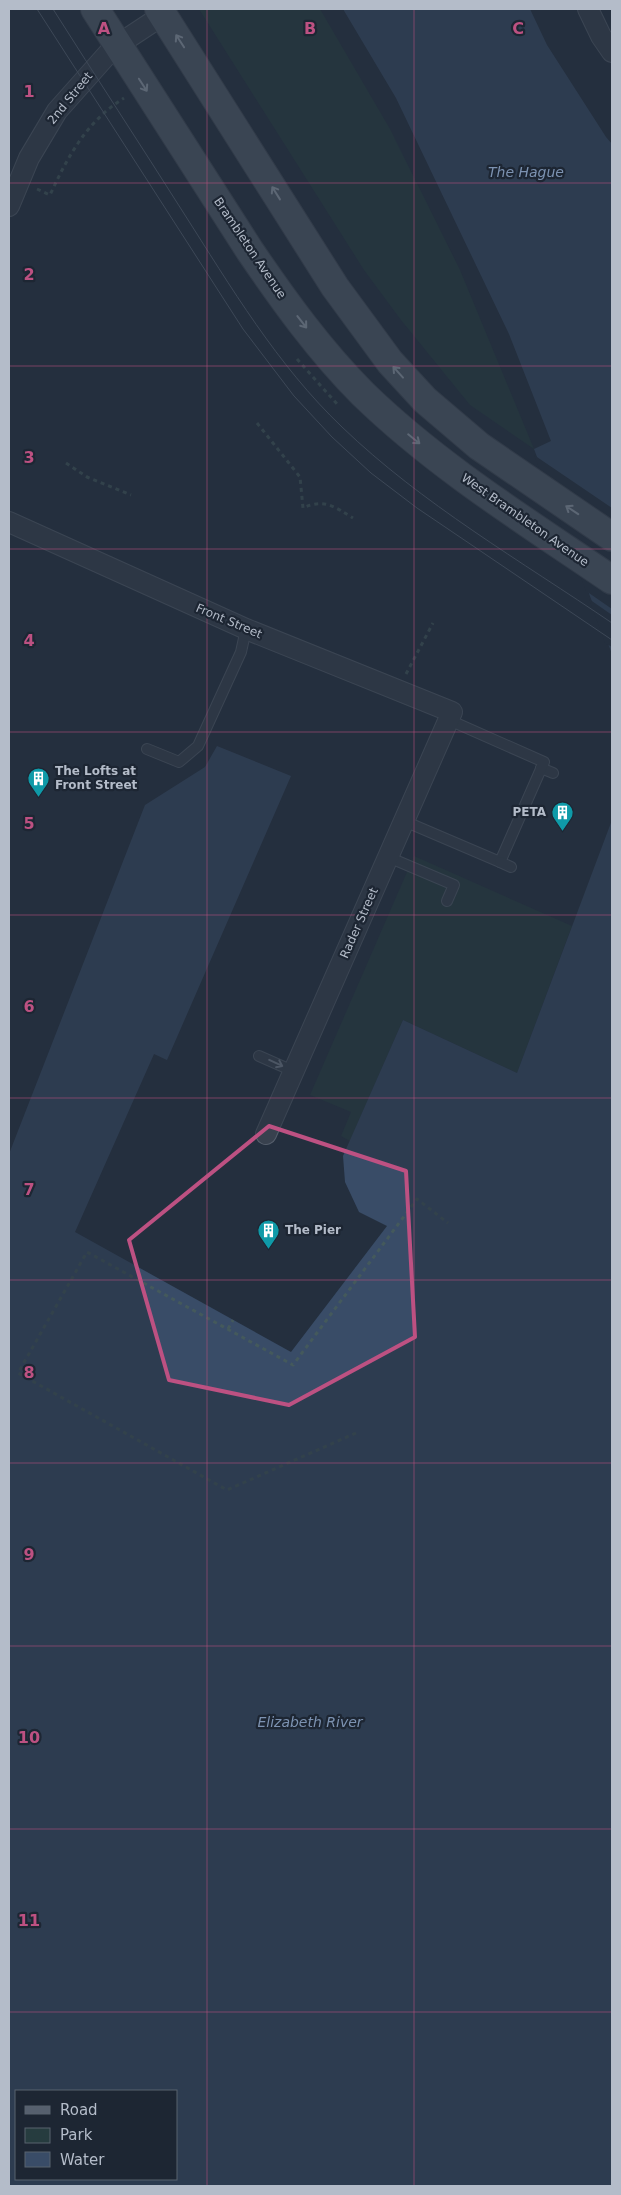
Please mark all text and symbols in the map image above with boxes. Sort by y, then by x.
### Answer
text: A [98,19,111,38]
text: B [304,19,316,38]
text: C [512,19,524,38]
one-way arrow [175,34,185,48]
street label: 2nd Street [45,69,95,127]
one-way arrow [139,78,149,92]
text: 1 [23,82,35,101]
water label: The Hague [488,164,564,180]
one-way arrow [271,187,281,201]
street label: Brambleton Avenue [211,195,289,301]
text: 2 [23,265,35,284]
one-way arrow [296,315,307,328]
one-way arrow [392,365,404,378]
one-way arrow [407,433,420,444]
text: 3 [23,448,35,467]
street label: West Brambleton Avenue [459,471,591,569]
one-way arrow [565,505,579,515]
street label: Front Street [194,601,265,641]
text: 4 [23,631,35,650]
place label: The Lofts at Front Street [55,764,138,792]
building icon: The Lofts at Front Street [27,766,51,797]
building icon: PETA [550,800,574,831]
place label: PETA [512,805,547,819]
text: 5 [23,814,35,833]
street label: Rader Street [337,885,381,960]
text: 6 [23,997,35,1016]
one-way arrow [268,1059,283,1069]
text: 7 [23,1180,35,1199]
building icon: The Pier [257,1218,281,1249]
place label: The Pier [285,1223,341,1237]
text: 8 [23,1363,35,1382]
text: 9 [23,1545,35,1564]
water label: Elizabeth River [257,1714,364,1730]
text: 10 [18,1728,40,1747]
text: 11 [18,1911,40,1930]
legend [15,2090,178,2180]
text: Road [60,2101,98,2119]
text: Park [60,2126,93,2144]
text: Water [60,2151,105,2169]

